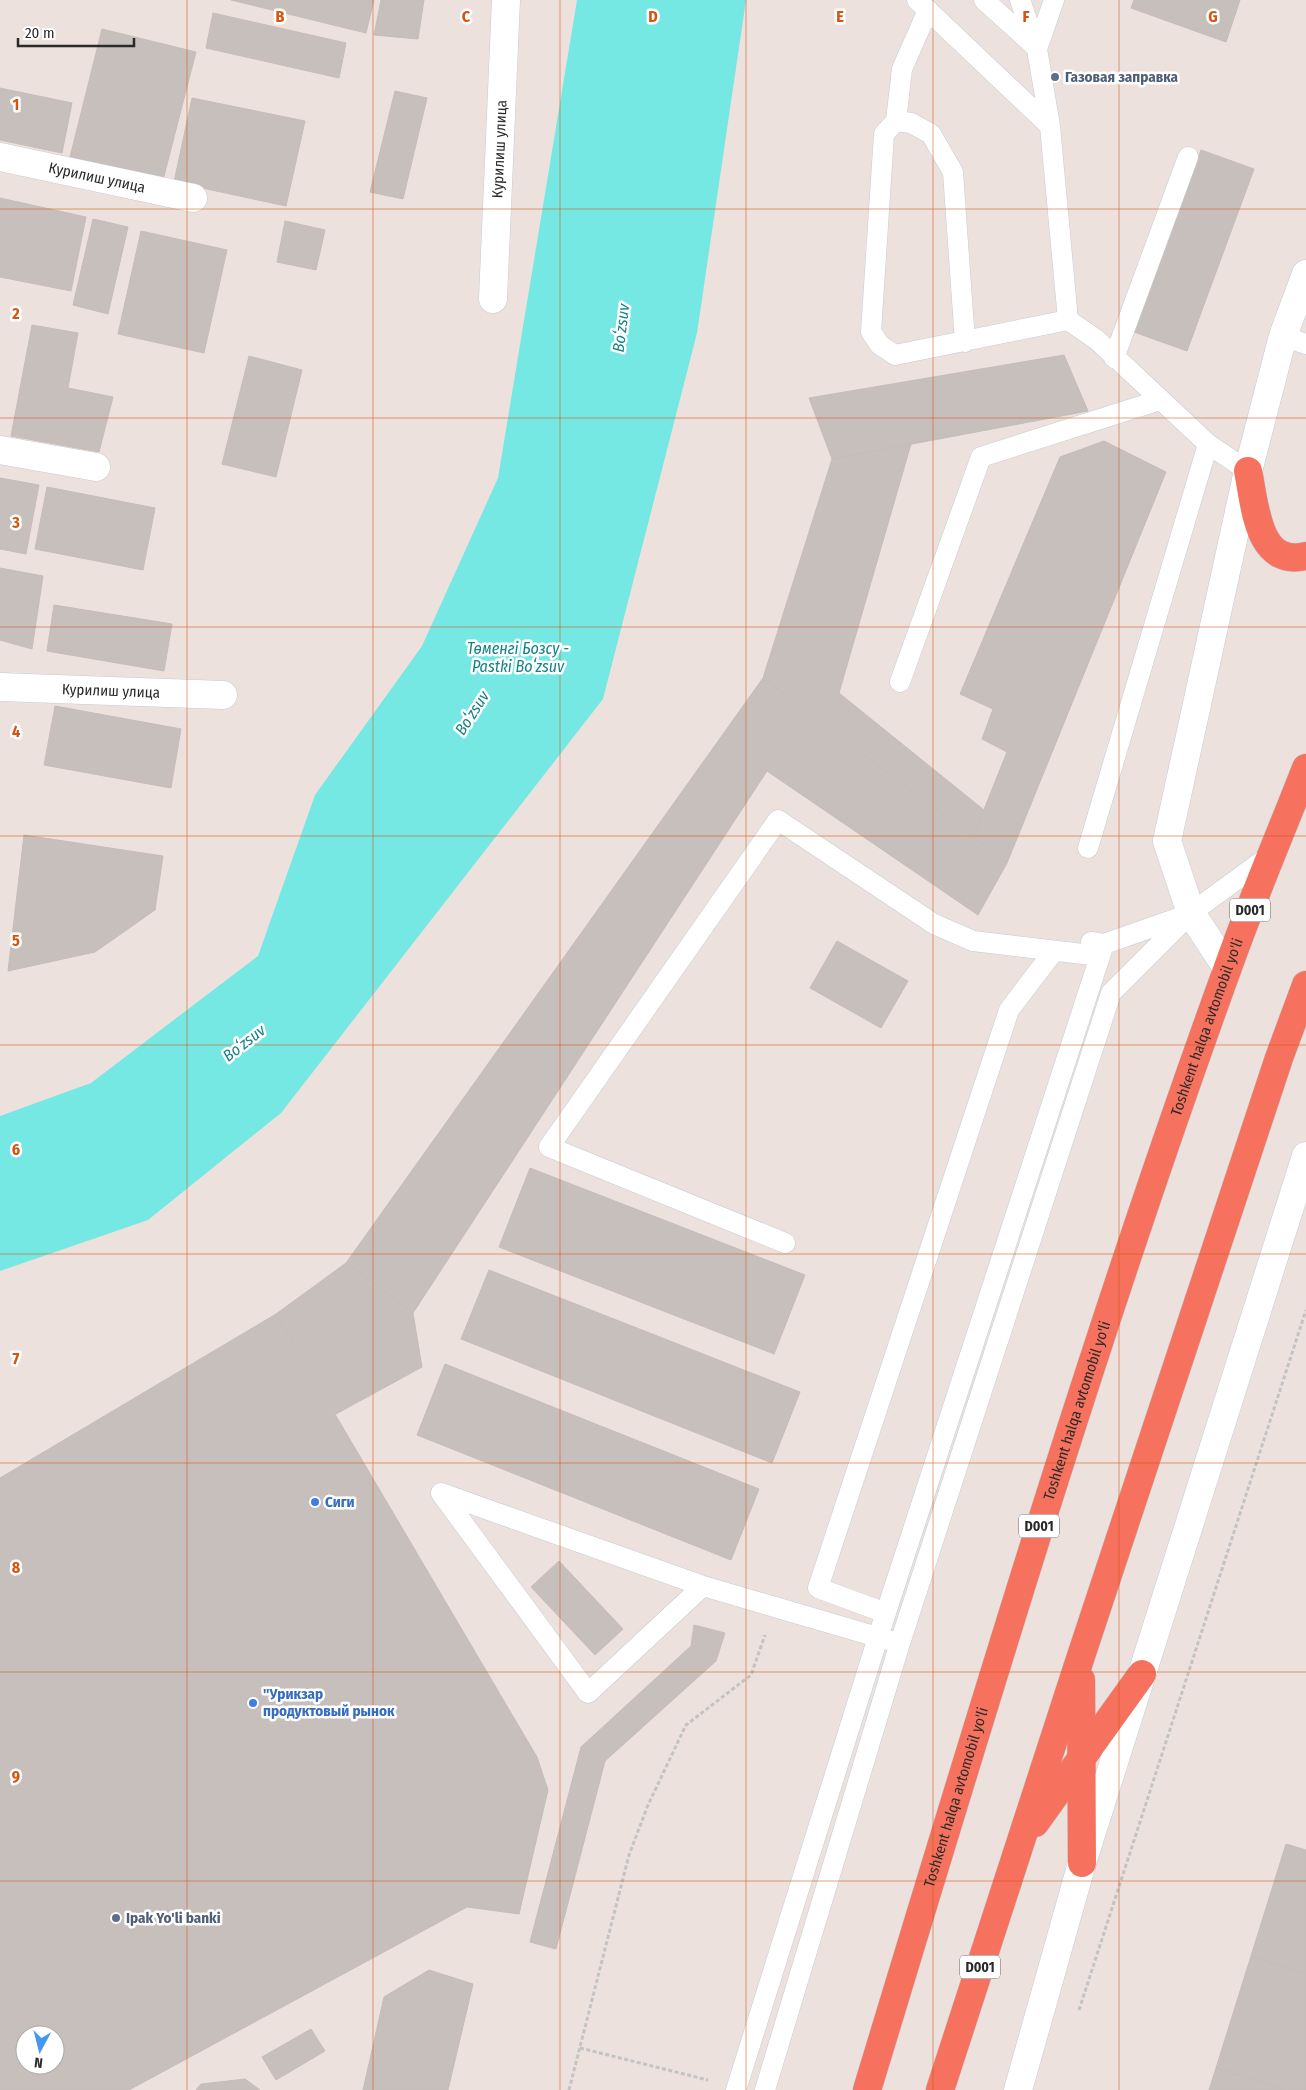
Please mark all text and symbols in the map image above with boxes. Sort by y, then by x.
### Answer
text: B [276,7,285,26]
text: C [462,7,471,26]
text: D [648,7,658,26]
text: E [836,7,844,26]
text: F [1022,7,1030,26]
text: G [1208,7,1218,26]
scale bar [18,15,134,47]
text: 20 m [25,24,55,42]
place label: Газовая заправка [1065,68,1179,86]
marker: Газовая заправка [1049,71,1061,83]
text: 1 [13,95,19,114]
street label: Курилиш улица [488,100,511,199]
street label: Курилиш улица [47,159,147,197]
water label: Boʻzsuv [609,302,633,353]
text: 2 [11,304,20,323]
text: 3 [11,513,20,532]
water label: Төменгі Бозсу - Pastki Boʻzsuv [467,639,569,676]
street label: Курилиш улица [61,680,160,702]
water label: Boʻzsuv [451,687,494,739]
text: 4 [12,722,20,741]
road number: D001 [1230,898,1270,922]
text: 5 [12,931,20,950]
street label: Toshkent halqa avtomobil yo'li [1167,936,1247,1118]
water label: Boʻzsuv [219,1020,270,1065]
text: 6 [12,1140,20,1159]
street label: Toshkent halqa avtomobil yo'li [1040,1319,1114,1503]
text: 7 [13,1349,20,1368]
place label: Сиги [325,1493,355,1511]
marker: Сиги [309,1496,321,1508]
road number: D001 [1019,1514,1059,1538]
text: 8 [12,1558,21,1577]
place label: "Урикзар продуктовый рынок [263,1685,395,1720]
marker: "Урикзар продуктовый рынок [247,1697,259,1709]
street label: Toshkent halqa avtomobil yo'li [920,1705,992,1889]
text: 9 [12,1767,20,1786]
place label: Ipak Yo'li banki [126,1909,221,1927]
marker: Ipak Yo'li banki [110,1912,122,1924]
road number: D001 [960,1955,1000,1978]
north arrow [15,2025,65,2075]
text: N [33,2053,44,2071]

